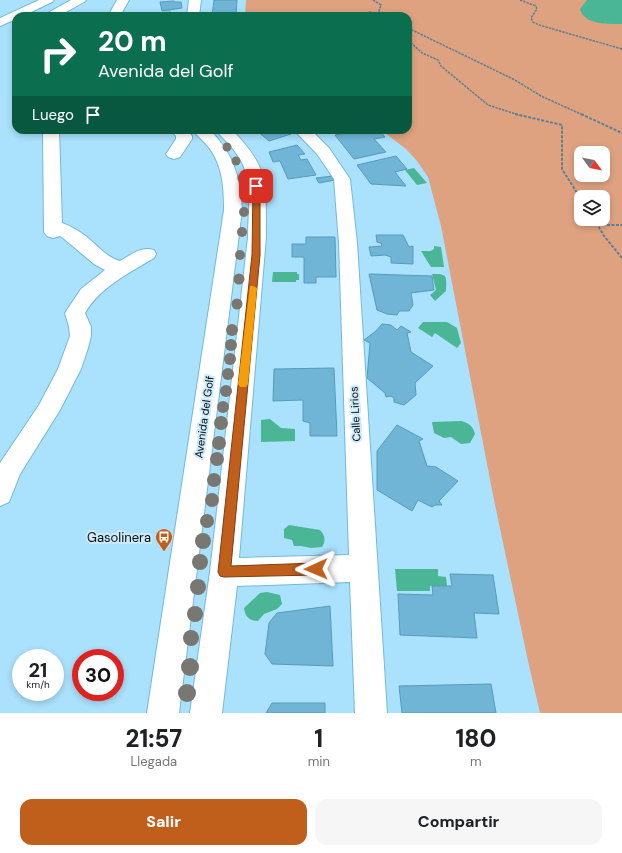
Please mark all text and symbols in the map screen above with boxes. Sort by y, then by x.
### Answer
text: 20 m [98,23,167,60]
icon: right [32,28,84,80]
text: Avenida del Golf [98,59,234,83]
icon: arrive [82,104,104,126]
text: Luego [32,105,74,125]
north arrow [574,146,610,182]
map controls [574,146,610,226]
pin [239,169,273,203]
icon: arrive [245,175,267,197]
button: layers [574,190,610,226]
street label: Avenida del Golf [191,375,217,459]
street label: Calle Lirios [347,386,363,442]
bus stop icon: Gasolinera [154,527,174,552]
place label: Gasolinera [87,529,151,546]
position arrow [295,548,337,590]
speed limit sign: 30 [72,649,124,701]
text: 21 [29,657,47,683]
text: km/h [26,678,50,691]
text: 21:57 [126,723,182,754]
text: 1 [314,723,323,754]
text: 180 [455,723,496,754]
text: Llegada [131,753,177,770]
text: min [308,753,330,770]
text: m [470,753,482,770]
button: Salir [20,799,307,845]
button: Compartir [315,799,602,845]

